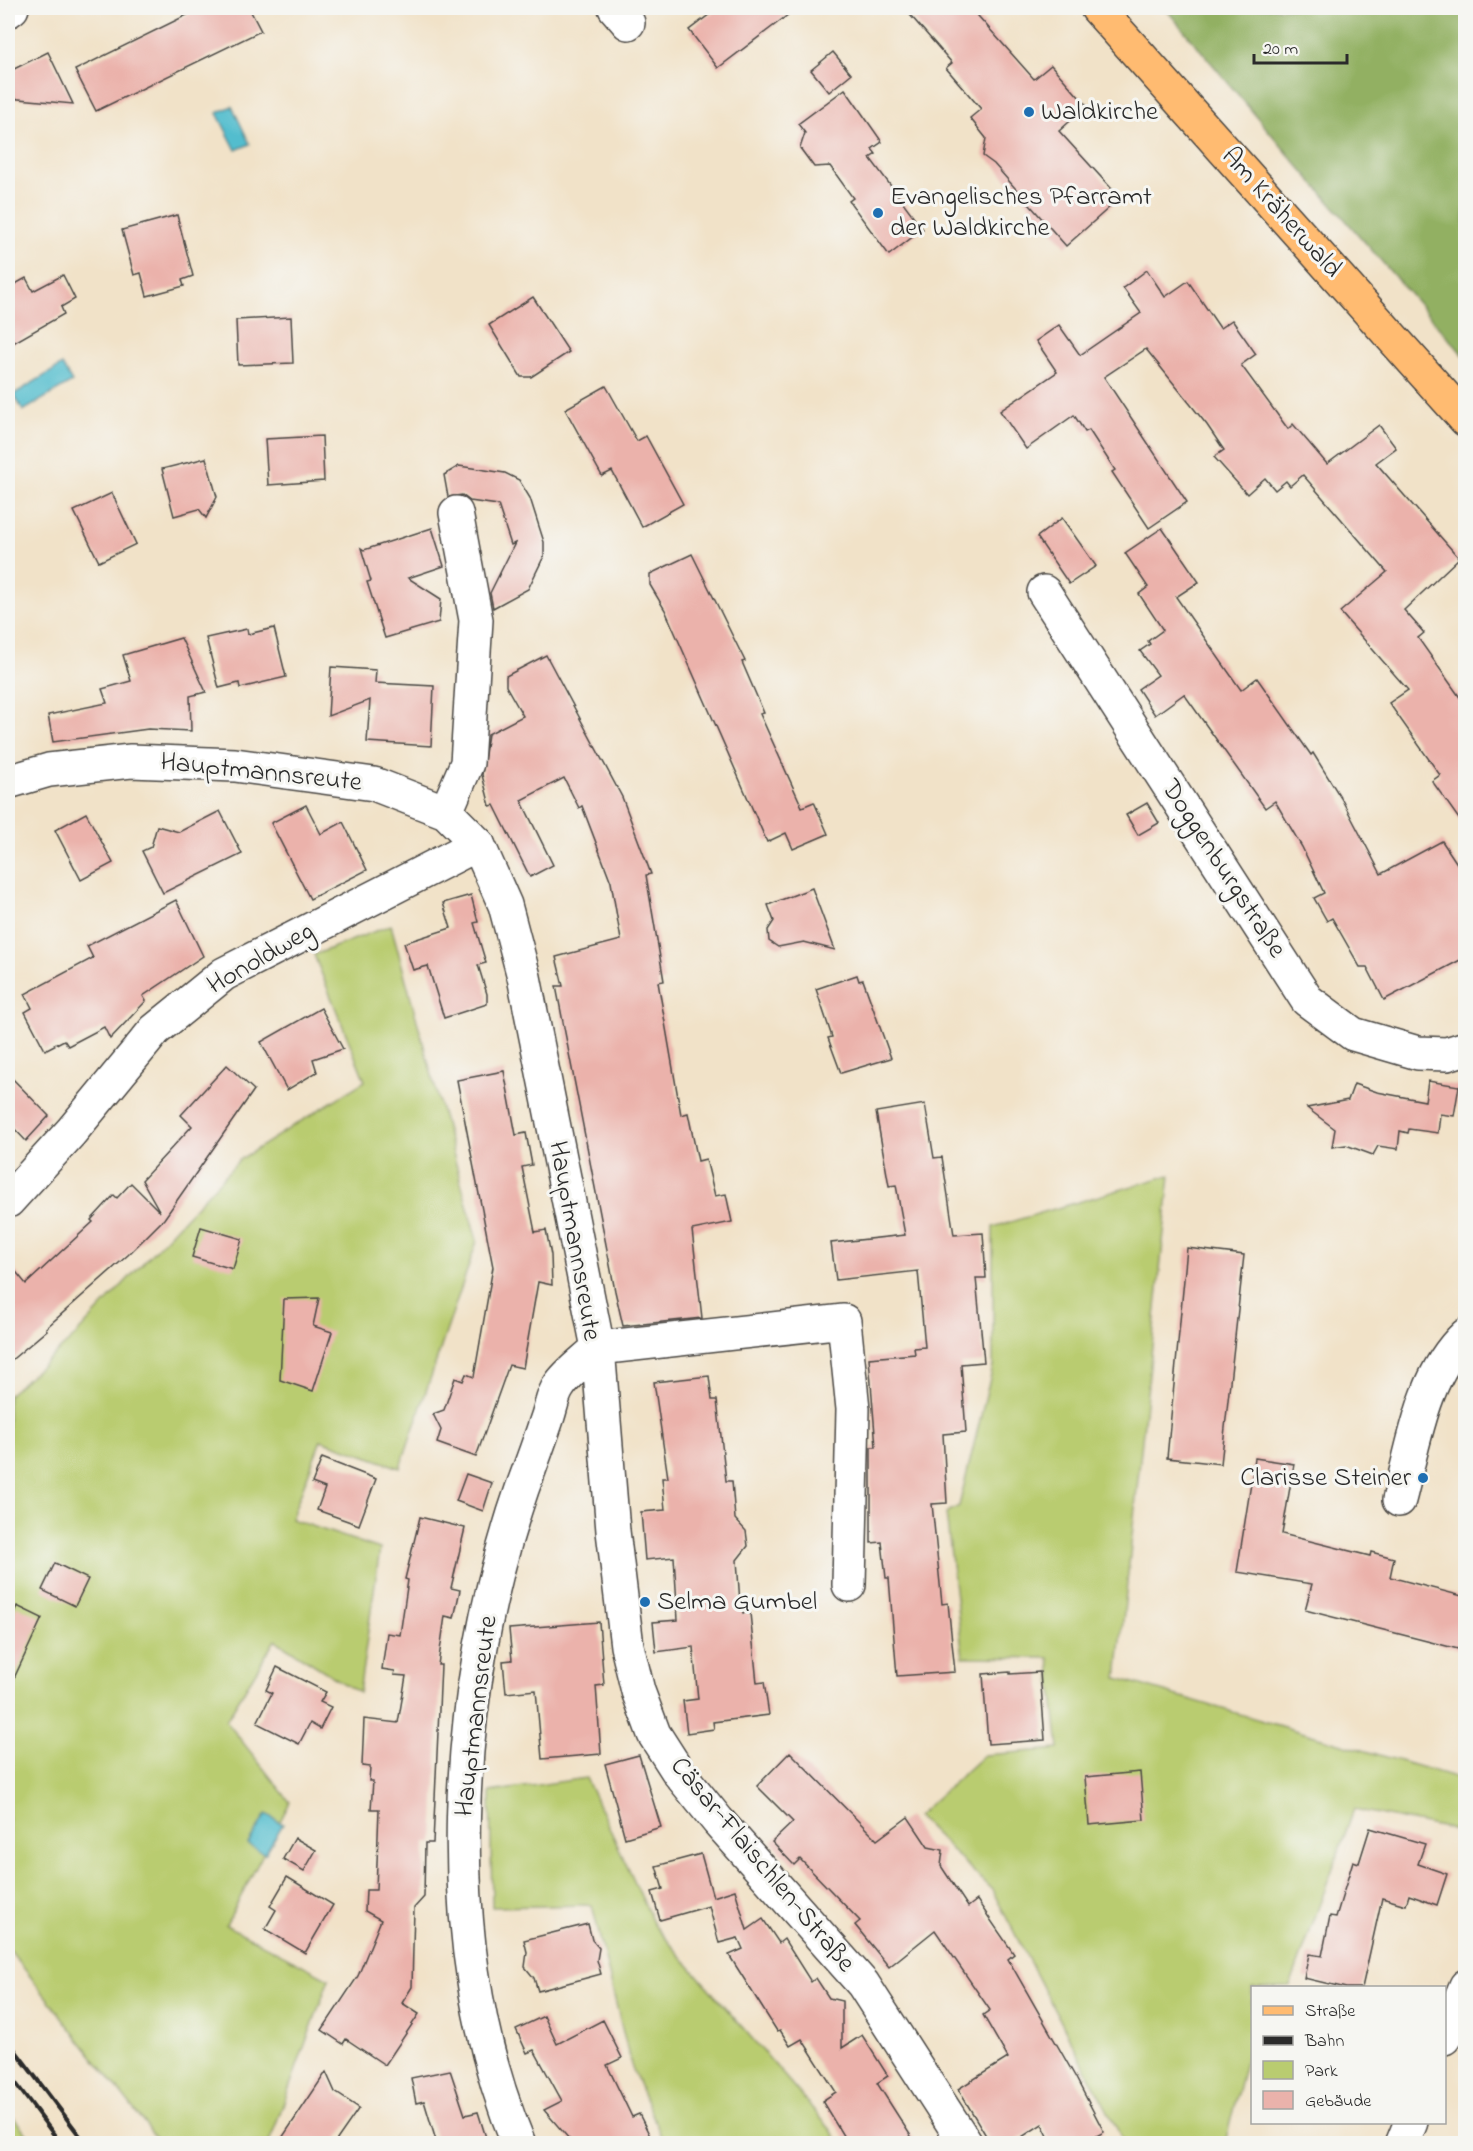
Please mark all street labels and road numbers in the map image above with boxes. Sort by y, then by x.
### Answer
street label: Am Kräherwald [1211,139,1351,287]
street label: Hauptmannsreute [158,743,365,803]
street label: Doggenburgstraße [1150,771,1296,967]
street label: Honoldweg [200,913,322,1005]
street label: Hauptmannsreute [537,1138,611,1345]
street label: Hauptmannsreute [445,1612,509,1819]
street label: Cäsar-Flaischlen-Straße [660,1749,865,1982]

